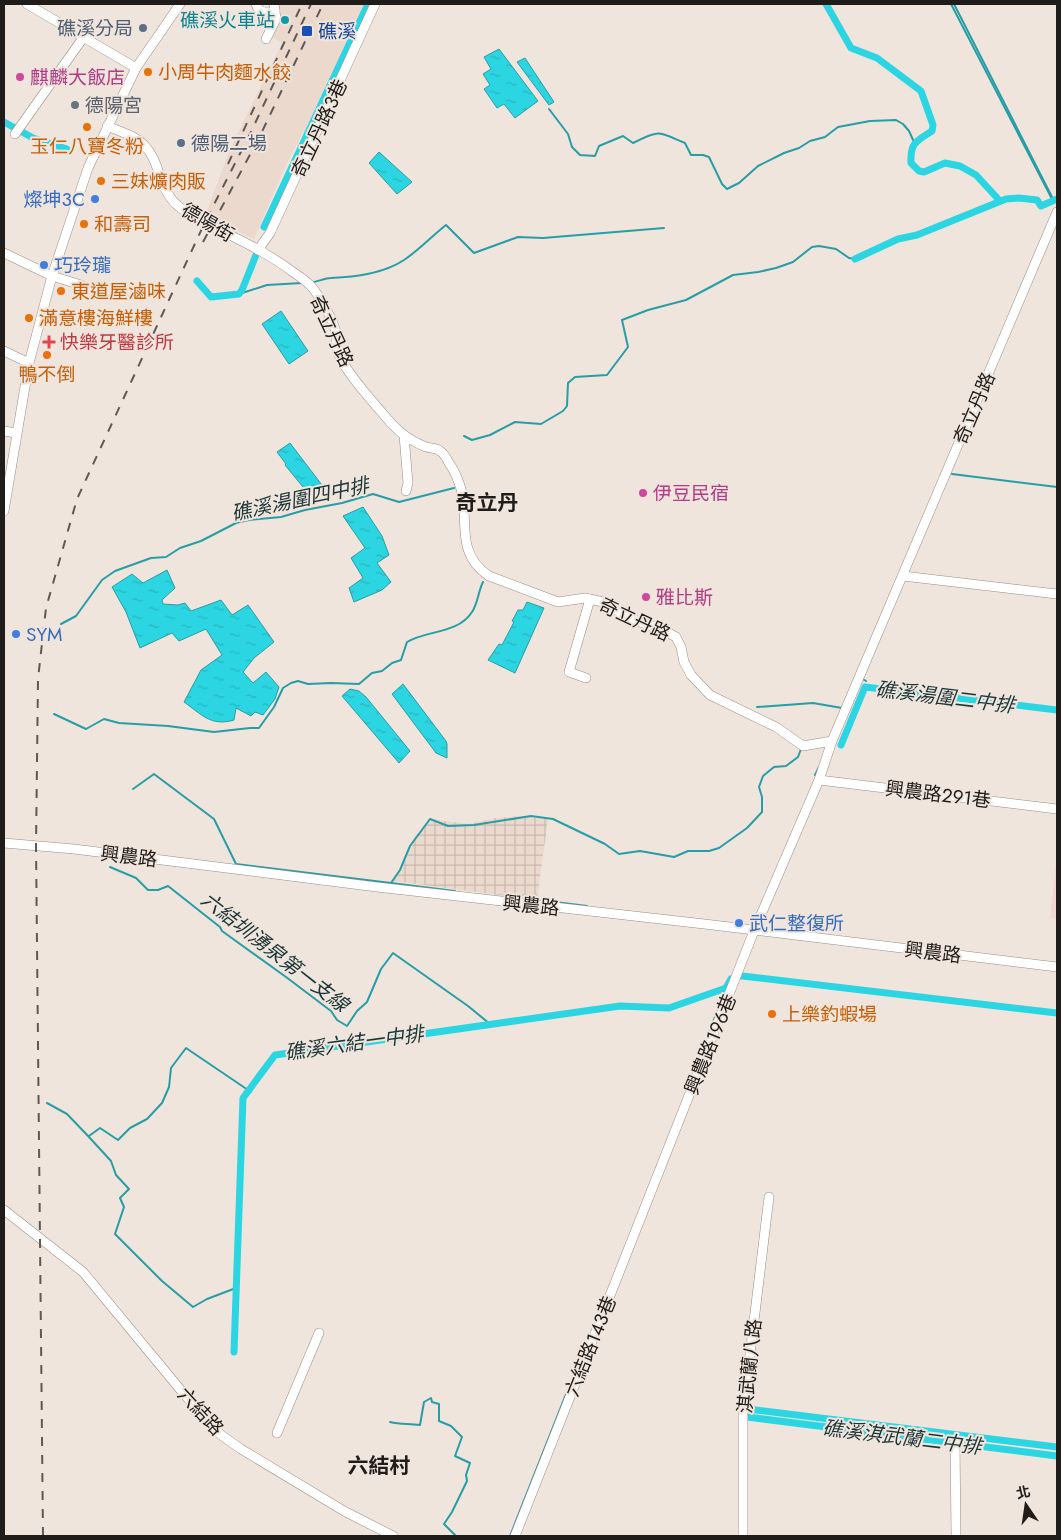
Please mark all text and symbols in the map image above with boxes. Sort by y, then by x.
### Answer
place label: 礁溪火車站 [180,7,275,34]
marker: 礁溪火車站 [279,14,291,26]
place label: 礁溪分局 [57,15,133,42]
place label: 礁溪 [318,18,356,45]
marker: 礁溪分局 [137,22,149,34]
marker: 礁溪 [300,24,314,38]
place label: 小周牛肉麵水餃 [158,59,291,86]
place label: 麒麟大飯店 [30,64,125,91]
marker: 小周牛肉麵水餃 [142,66,154,78]
marker: 麒麟大飯店 [14,71,26,83]
street label: 奇立丹路3巷 [285,75,354,182]
place label: 德陽宮 [85,92,142,119]
marker: 德陽宮 [69,99,81,111]
marker: 玉仁八寶冬粉 [81,121,93,133]
place label: 德陽二場 [191,130,267,157]
place label: 玉仁八寶冬粉 [30,133,144,160]
marker: 德陽二場 [175,137,187,149]
place label: 三妹爌肉販 [111,168,206,195]
marker: 三妹爌肉販 [95,175,107,187]
place label: 燦坤3C [24,186,85,213]
marker: 燦坤3C [89,193,101,205]
street label: 德陽街 [176,196,239,248]
place label: 和壽司 [94,211,151,238]
marker: 和壽司 [78,218,90,230]
place label: 巧玲瓏 [54,252,111,279]
marker: 巧玲瓏 [38,259,50,271]
place label: 東道屋滷味 [71,278,166,305]
marker: 東道屋滷味 [55,285,67,297]
street label: 奇立丹路 [303,291,360,371]
place label: 滿意樓海鮮樓 [39,305,153,332]
marker: 滿意樓海鮮樓 [23,312,35,324]
place label: 快樂牙醫診所 [60,329,174,356]
marker: 快樂牙醫診所 [42,335,56,349]
marker: 鴨不倒 [41,349,53,361]
place label: 鴨不倒 [18,361,76,388]
street label: 奇立丹路 [947,368,1002,448]
water label: 礁溪湯圍四中排 [229,470,375,528]
place label: 伊豆民宿 [653,480,729,507]
marker: 伊豆民宿 [637,487,649,499]
district label: 奇立丹 [456,488,519,518]
place label: 雅比斯 [656,584,713,611]
street label: 奇立丹路 [595,591,675,648]
marker: 雅比斯 [640,591,652,603]
place label: SYM [26,621,62,648]
marker: SYM [10,628,22,640]
water label: 礁溪湯圍二中排 [874,675,1019,721]
street label: 興農路291巷 [884,775,992,814]
street label: 興農路 [99,840,159,873]
water label: 六結圳湧泉第一支線 [195,886,356,1020]
street label: 興農路 [501,889,561,922]
place label: 武仁整復所 [749,910,844,937]
marker: 武仁整復所 [733,917,745,929]
street label: 興農路 [903,936,963,969]
street label: 興農路196巷 [678,990,743,1099]
place label: 上樂釣蝦場 [782,1001,877,1028]
marker: 上樂釣蝦場 [766,1008,778,1020]
water label: 礁溪六結一中排 [283,1019,428,1068]
street label: 六結路143巷 [558,1292,623,1400]
street label: 淇武蘭八路 [731,1317,768,1415]
street label: 六結路 [171,1381,230,1441]
water label: 礁溪淇武蘭二中排 [821,1413,986,1462]
district label: 六結村 [348,1451,411,1481]
north arrow [1001,1480,1051,1530]
text: 北 [1014,1481,1032,1504]

